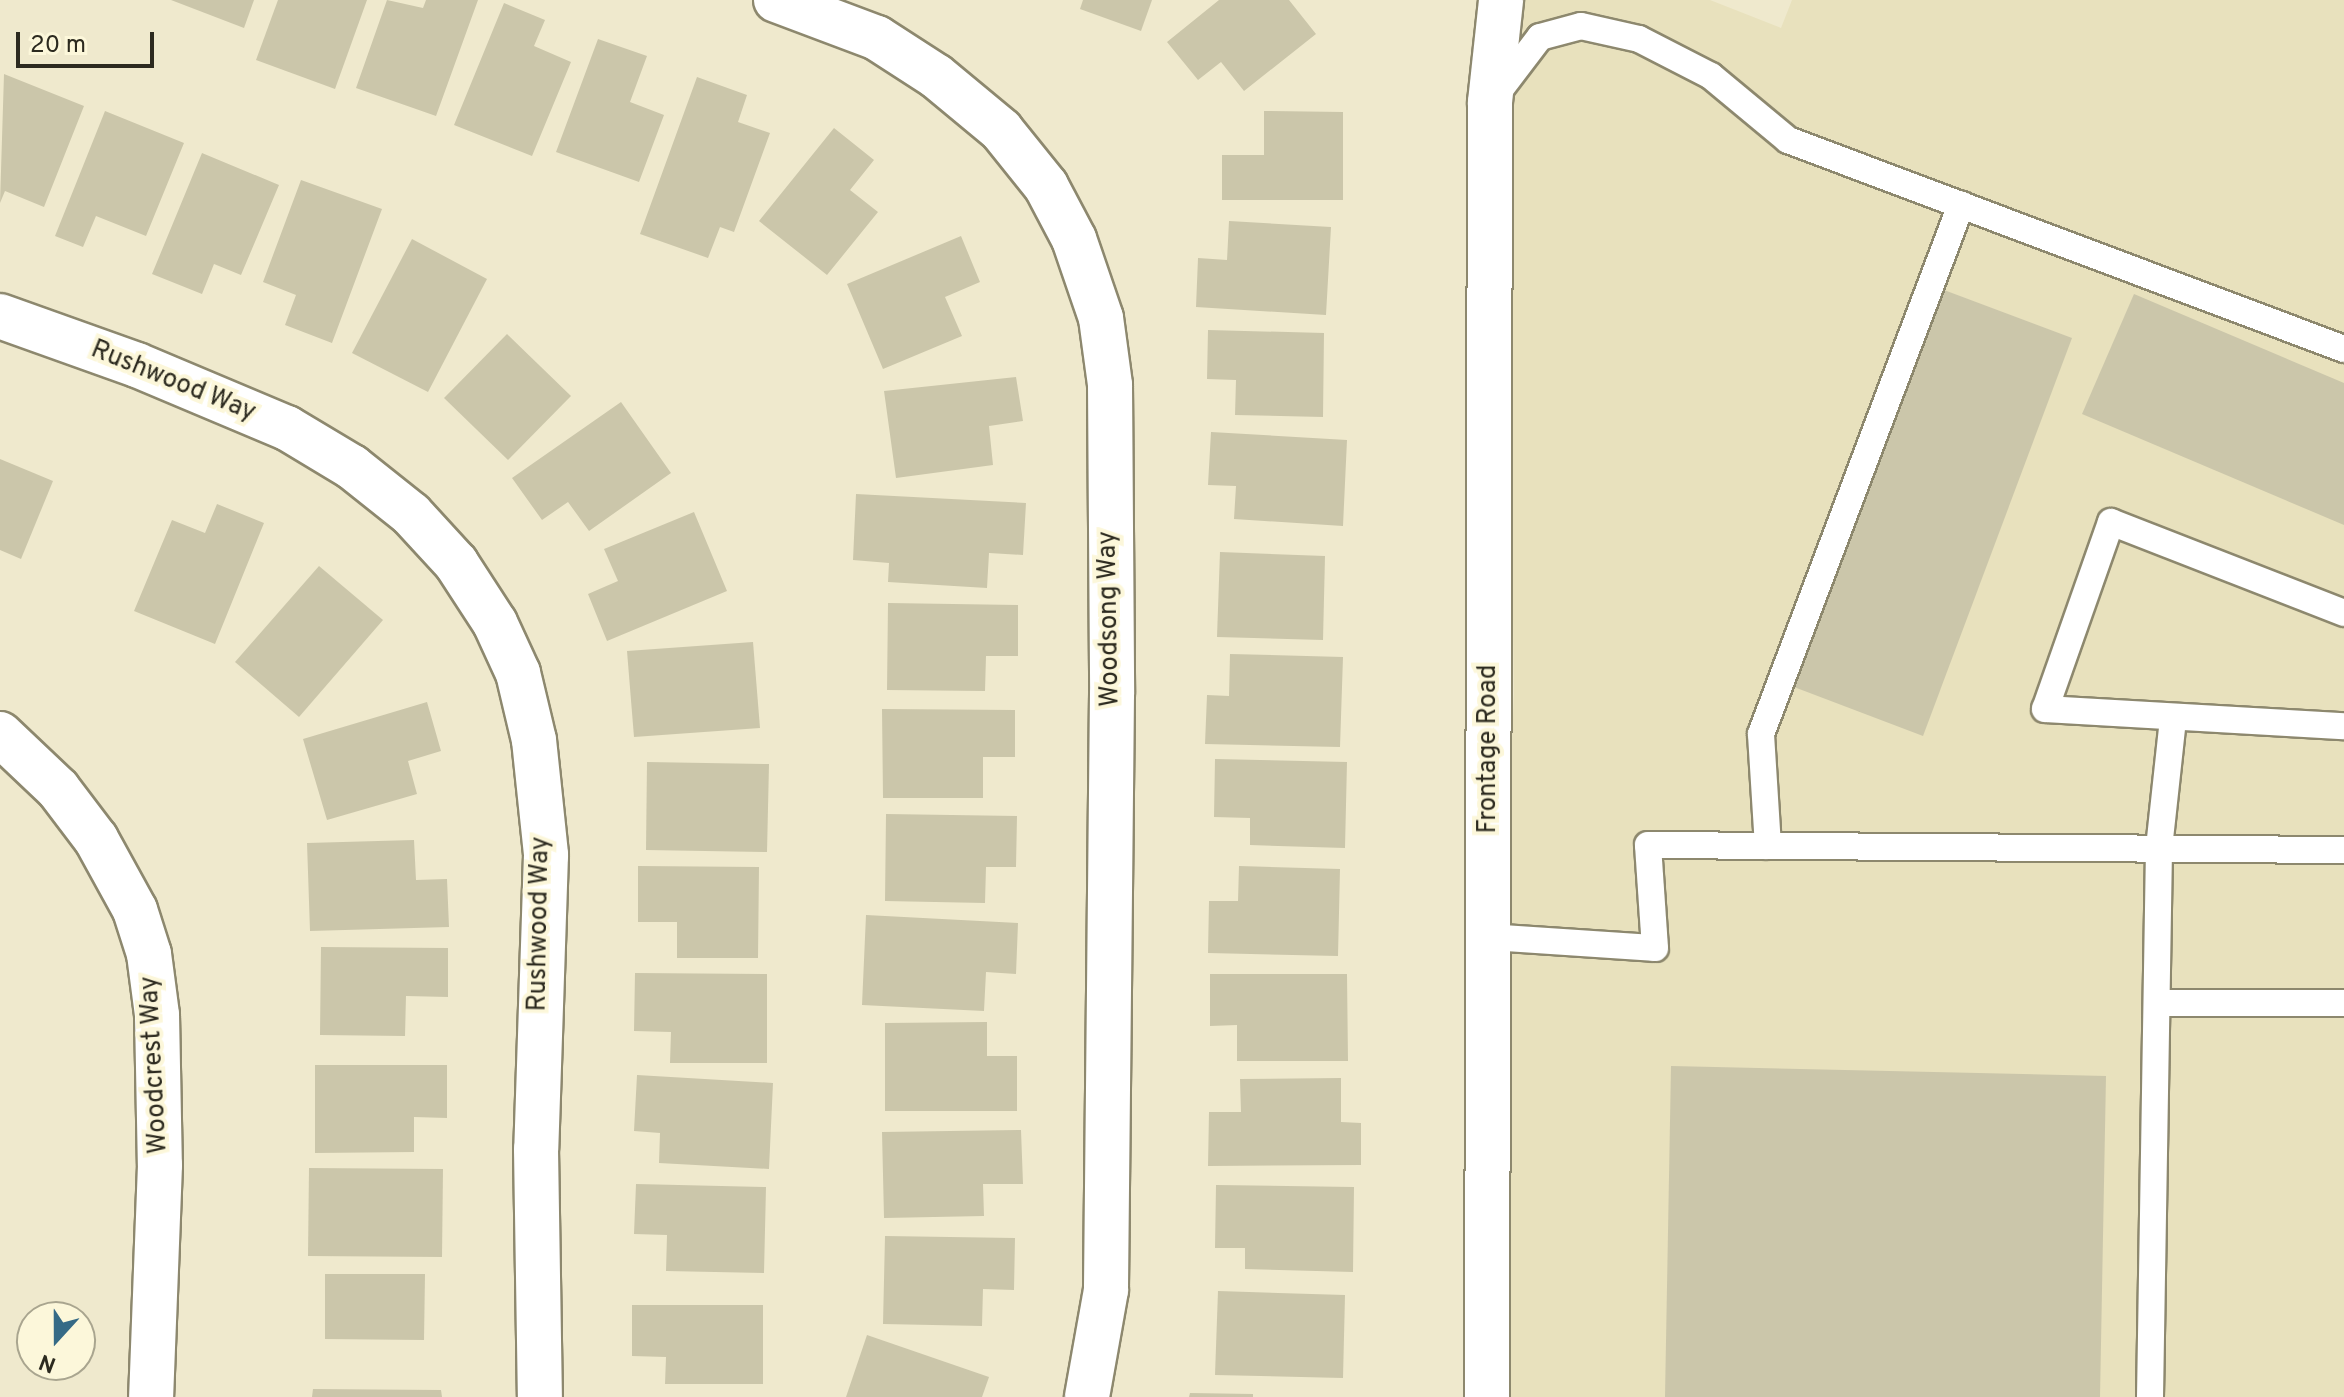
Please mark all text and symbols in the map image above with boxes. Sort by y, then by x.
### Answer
scale bar [20,16,158,66]
text: 20 m [30,31,86,61]
street label: Rushwood Way [86,335,260,429]
street label: Woodsong Way [1093,531,1127,707]
street label: Frontage Road [1473,664,1505,834]
street label: Rushwood Way [523,836,557,1012]
street label: Woodcrest Way [135,975,175,1155]
north arrow [16,1301,96,1381]
text: N [36,1347,60,1377]

